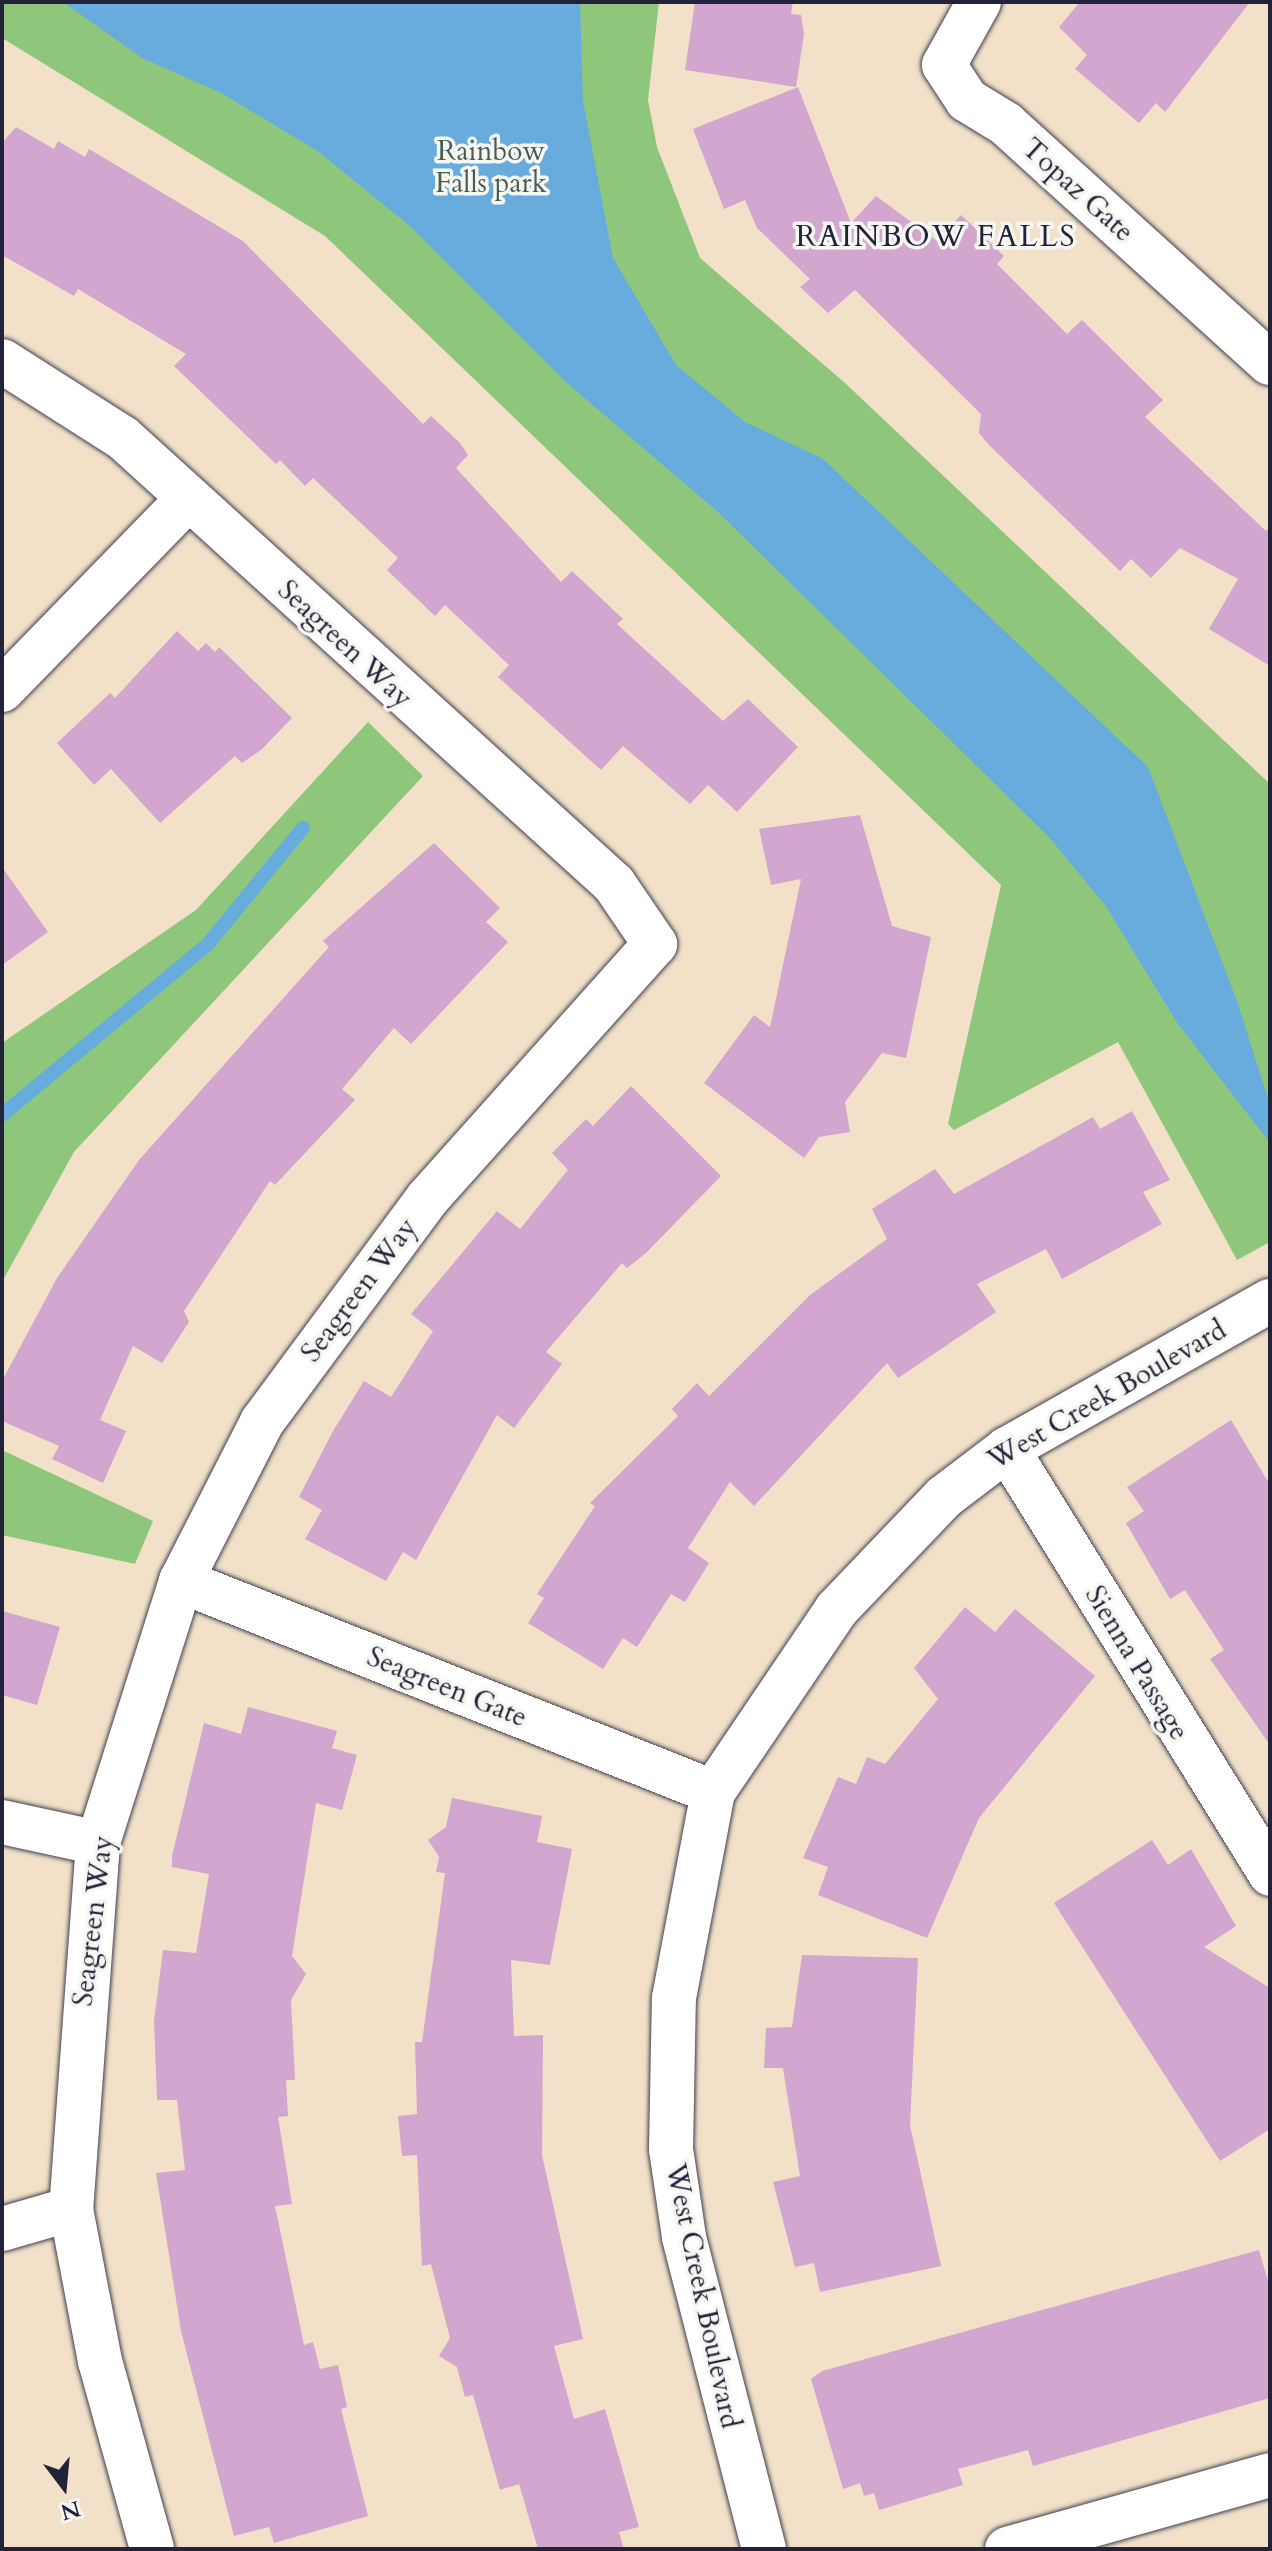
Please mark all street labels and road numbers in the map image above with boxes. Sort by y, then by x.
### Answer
street label: Topaz Gate [1015,131,1141,249]
street label: Seagreen Way [271,573,419,715]
street label: Seagreen Way [294,1211,424,1369]
street label: West Creek Boulevard [982,1313,1232,1477]
street label: Sienna Passage [1078,1580,1196,1746]
street label: Seagreen Gate [362,1640,532,1734]
street label: Seagreen Way [66,1834,120,2008]
street label: West Creek Boulevard [659,2161,747,2431]

